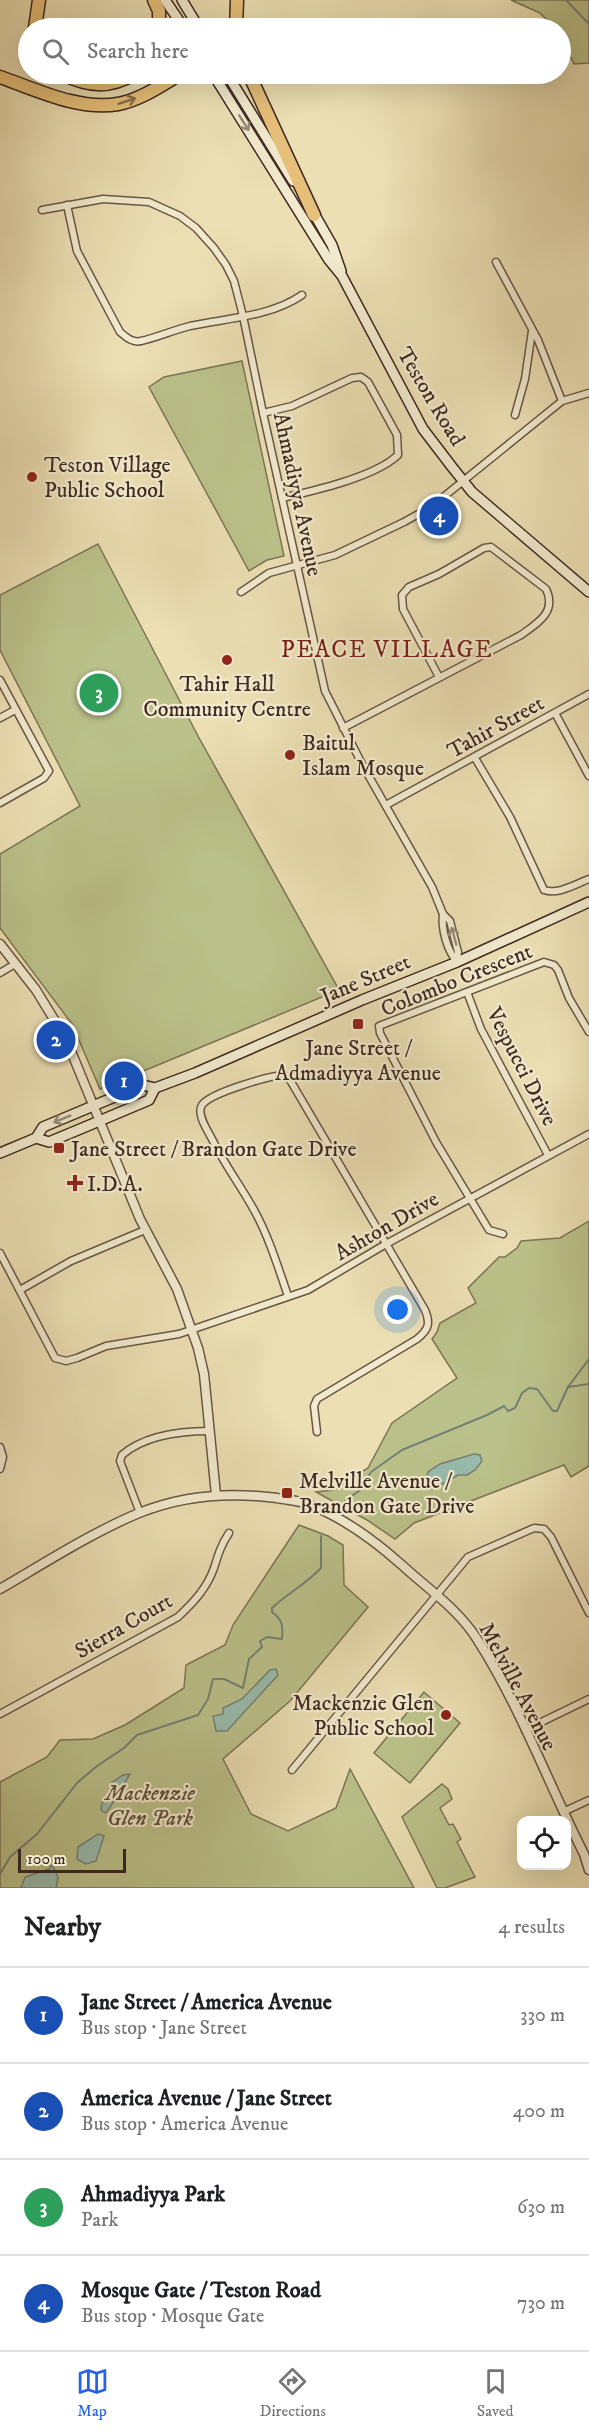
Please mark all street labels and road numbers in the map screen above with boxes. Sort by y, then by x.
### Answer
street label: Teston Road [391,342,471,451]
street label: Ahmadiyya Avenue [267,410,328,579]
street label: Tahir Street [443,690,549,765]
street label: Colombo Crescent [377,938,536,1023]
street label: Jane Street [315,948,415,1011]
street label: Vespucci Drive [480,1002,563,1130]
street label: Ashton Drive [330,1186,444,1267]
street label: Sierra Court [70,1588,177,1665]
street label: Melville Avenue [473,1618,563,1755]

